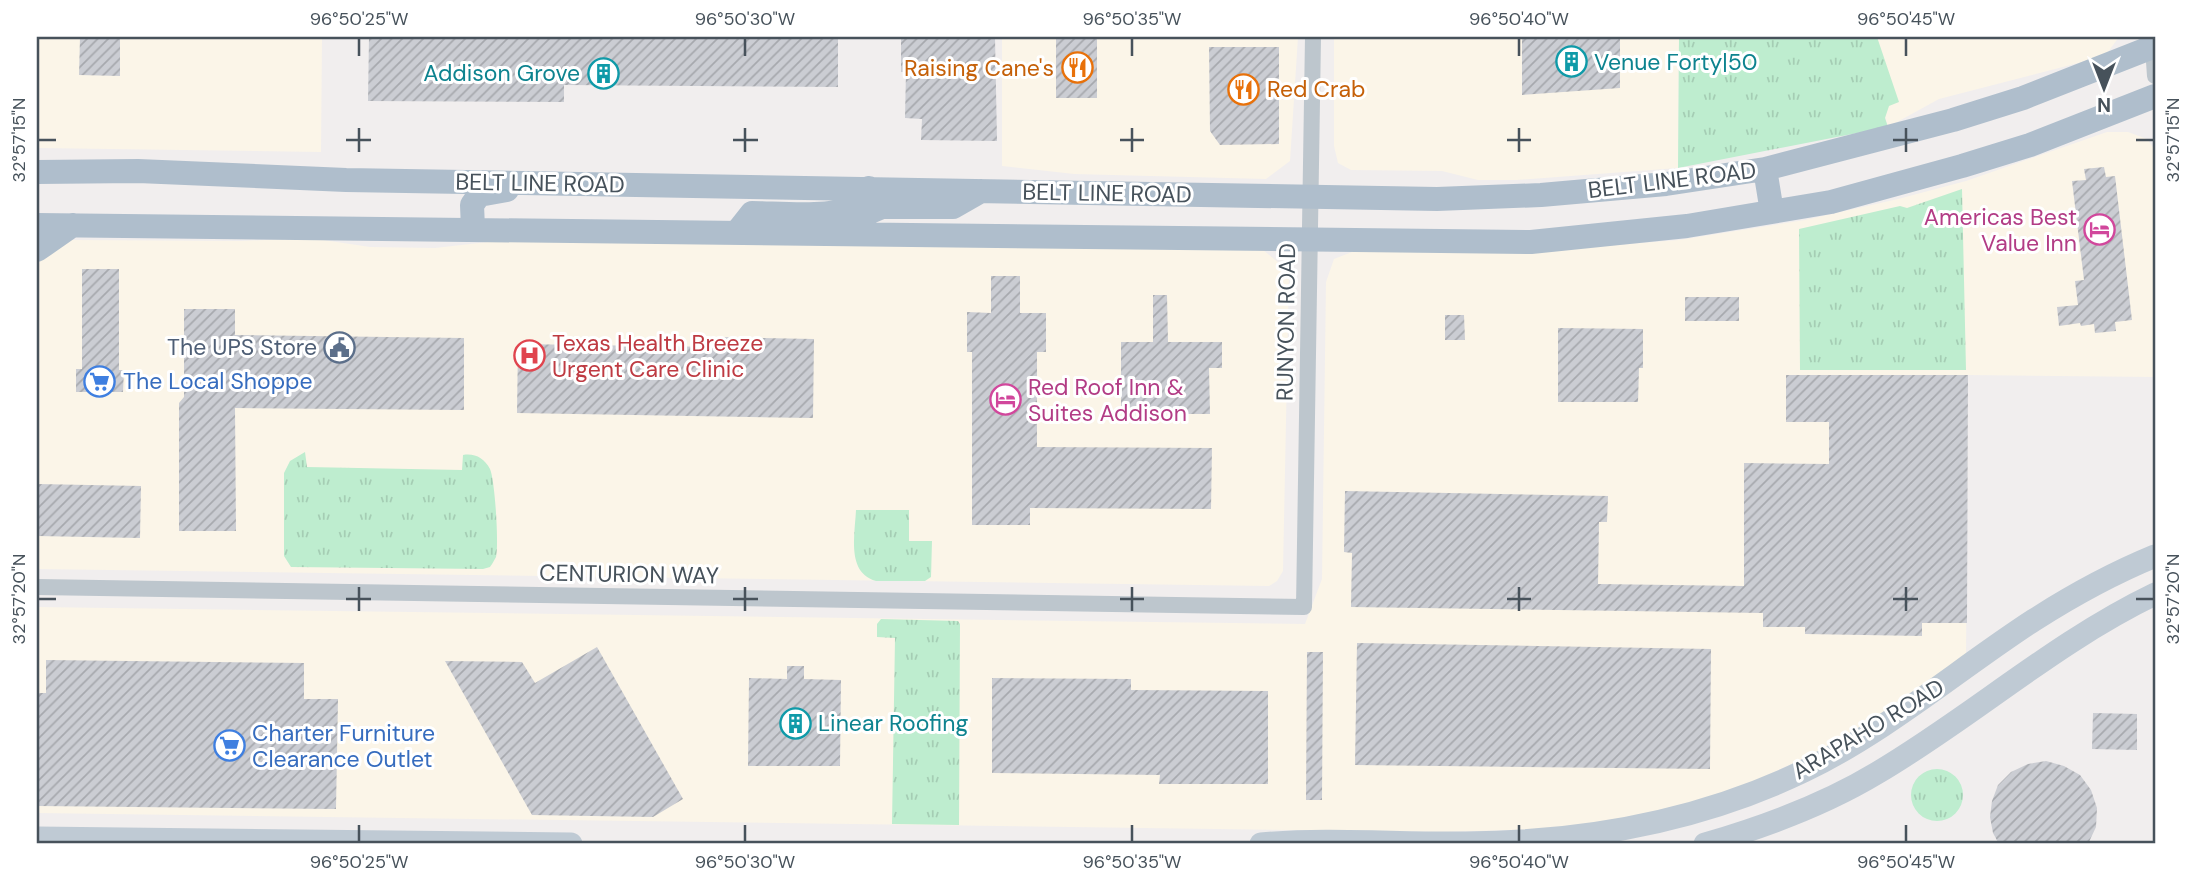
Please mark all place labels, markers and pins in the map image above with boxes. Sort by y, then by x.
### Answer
building icon: Venue Forty|50 [1554,45,1588,79]
place label: Venue Forty|50 [1594,47,1757,77]
restaurant icon: Raising Cane's [1060,51,1094,85]
place label: Raising Cane's [904,53,1054,83]
building icon: Addison Grove [586,56,620,90]
place label: Addison Grove [423,58,580,88]
restaurant icon: Red Crab [1227,72,1261,106]
place label: Red Crab [1267,74,1366,104]
place label: Americas Best Value Inn [1924,202,2077,258]
hotel icon: Americas Best Value Inn [2083,213,2117,247]
place label: Texas Health Breeze Urgent Care Clinic [552,328,763,384]
public building icon: The UPS Store [323,330,357,364]
place label: The UPS Store [167,332,317,362]
hospital icon: Texas Health Breeze Urgent Care Clinic [512,339,546,373]
supermarket icon: The Local Shoppe [83,364,117,398]
place label: The Local Shoppe [123,366,313,396]
place label: Red Roof Inn & Suites Addison [1028,372,1187,428]
hotel icon: Red Roof Inn & Suites Addison [988,383,1022,417]
building icon: Linear Roofing [778,706,812,740]
place label: Linear Roofing [818,708,968,738]
place label: Charter Furniture Clearance Outlet [252,718,435,774]
supermarket icon: Charter Furniture Clearance Outlet [212,729,246,763]

